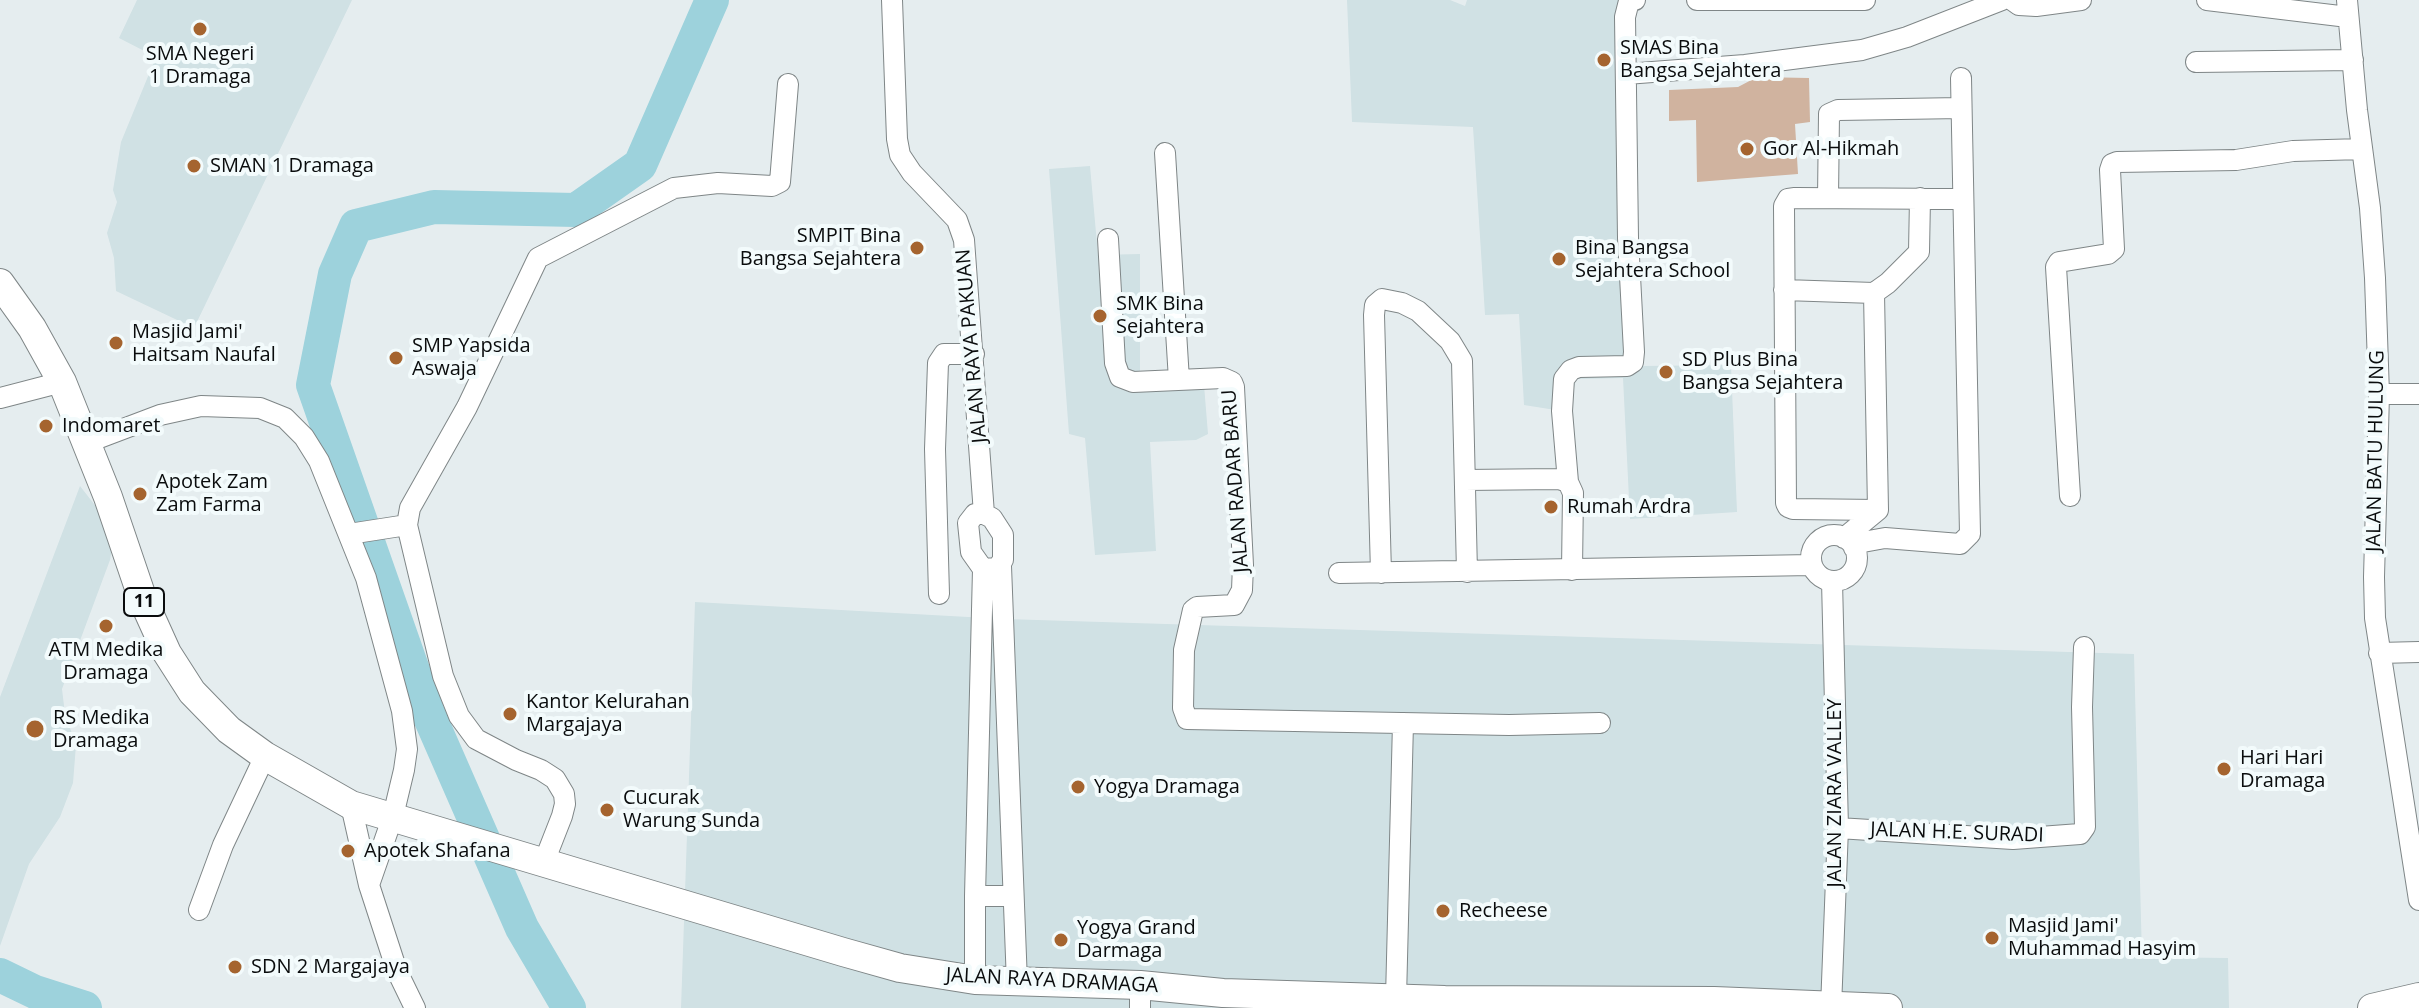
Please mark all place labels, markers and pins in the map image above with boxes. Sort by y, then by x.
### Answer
marker: SMA Negeri 1 Dramaga [191,20,209,38]
place label: SMAS Bina Bangsa Sejahtera [1620,36,1781,83]
place label: SMA Negeri 1 Dramaga [146,42,254,89]
marker: SMAS Bina Bangsa Sejahtera [1595,51,1613,69]
place label: Gor Al-Hikmah [1763,137,1899,161]
marker: Gor Al-Hikmah [1738,140,1756,158]
place label: SMAN 1 Dramaga [210,154,374,178]
marker: SMAN 1 Dramaga [185,157,203,175]
place label: SMPIT Bina Bangsa Sejahtera [740,224,901,271]
place label: Bina Bangsa Sejahtera School [1575,236,1730,283]
marker: SMPIT Bina Bangsa Sejahtera [908,239,926,257]
marker: Bina Bangsa Sejahtera School [1550,250,1568,268]
place label: SMK Bina Sejahtera [1116,292,1204,339]
marker: SMK Bina Sejahtera [1091,307,1109,325]
place label: Masjid Jami' Haitsam Naufal [132,320,276,367]
marker: Masjid Jami' Haitsam Naufal [107,334,125,352]
place label: SMP Yapsida Aswaja [412,334,531,381]
place label: SD Plus Bina Bangsa Sejahtera [1682,348,1843,395]
marker: SMP Yapsida Aswaja [387,349,405,367]
marker: SD Plus Bina Bangsa Sejahtera [1657,363,1675,381]
place label: Indomaret [62,414,160,438]
marker: Indomaret [37,417,55,435]
place label: Apotek Zam Zam Farma [156,470,268,517]
marker: Apotek Zam Zam Farma [131,485,149,503]
place label: Rumah Ardra [1567,495,1691,519]
marker: Rumah Ardra [1542,498,1560,516]
marker: ATM Medika Dramaga [97,617,115,635]
place label: ATM Medika Dramaga [49,638,163,685]
place label: Kantor Kelurahan Margajaya [526,690,690,737]
marker: Kantor Kelurahan Margajaya [501,705,519,723]
place label: RS Medika Dramaga [53,706,150,753]
marker: RS Medika Dramaga [24,718,46,740]
place label: Hari Hari Dramaga [2240,746,2325,793]
marker: Hari Hari Dramaga [2215,760,2233,778]
place label: Yogya Dramaga [1094,775,1240,799]
marker: Yogya Dramaga [1069,778,1087,796]
place label: Cucurak Warung Sunda [623,786,760,833]
marker: Cucurak Warung Sunda [598,801,616,819]
place label: Apotek Shafana [364,839,511,863]
marker: Apotek Shafana [339,842,357,860]
place label: Recheese [1459,899,1548,923]
marker: Recheese [1434,902,1452,920]
place label: Masjid Jami' Muhammad Hasyim [2008,914,2196,961]
place label: Yogya Grand Darmaga [1077,916,1196,963]
marker: Masjid Jami' Muhammad Hasyim [1983,929,2001,947]
marker: Yogya Grand Darmaga [1052,931,1070,949]
place label: SDN 2 Margajaya [251,955,410,979]
marker: SDN 2 Margajaya [226,958,244,976]

